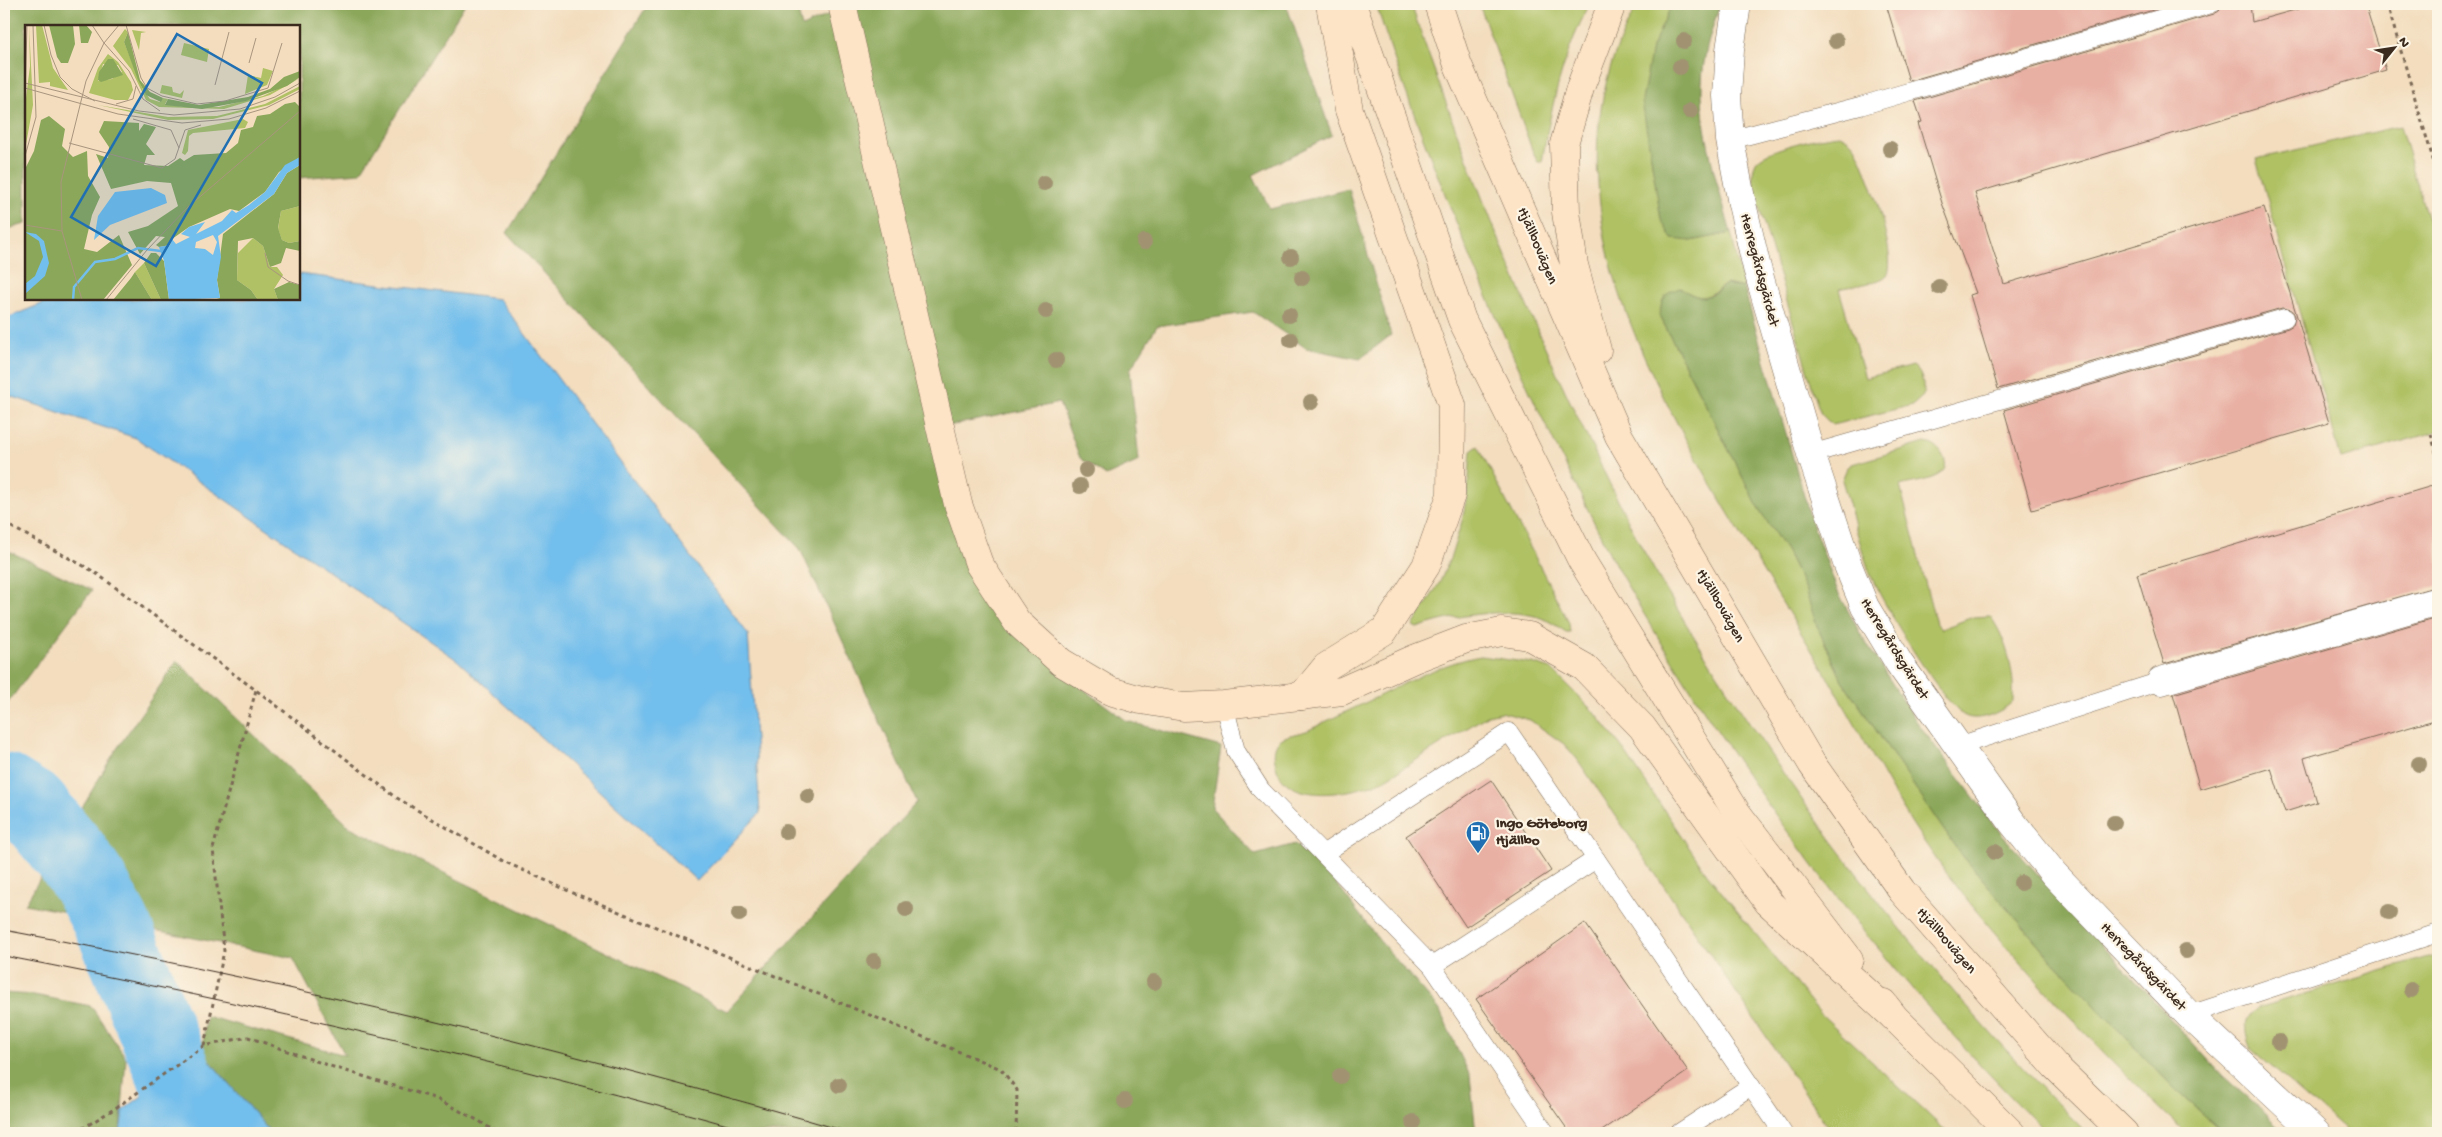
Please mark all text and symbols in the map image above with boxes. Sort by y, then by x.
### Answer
north arrow [2370,22,2420,72]
inset map [25,25,300,300]
text: N [2393,35,2413,51]
street label: Hjällbovägen [1513,205,1561,287]
street label: Herregårdsgärdet [1735,212,1783,330]
street label: Hjällbovägen [1692,566,1748,646]
street label: Herregårdsgärdet [1856,595,1933,705]
place label: Ingo Göteborg Hjällbo [1496,815,1588,850]
fuel station icon: Ingo Göteborg Hjällbo [1465,820,1491,854]
street label: Hjällbovägen [1912,904,1980,978]
street label: Herregårdsgärdet [2096,919,2191,1016]

